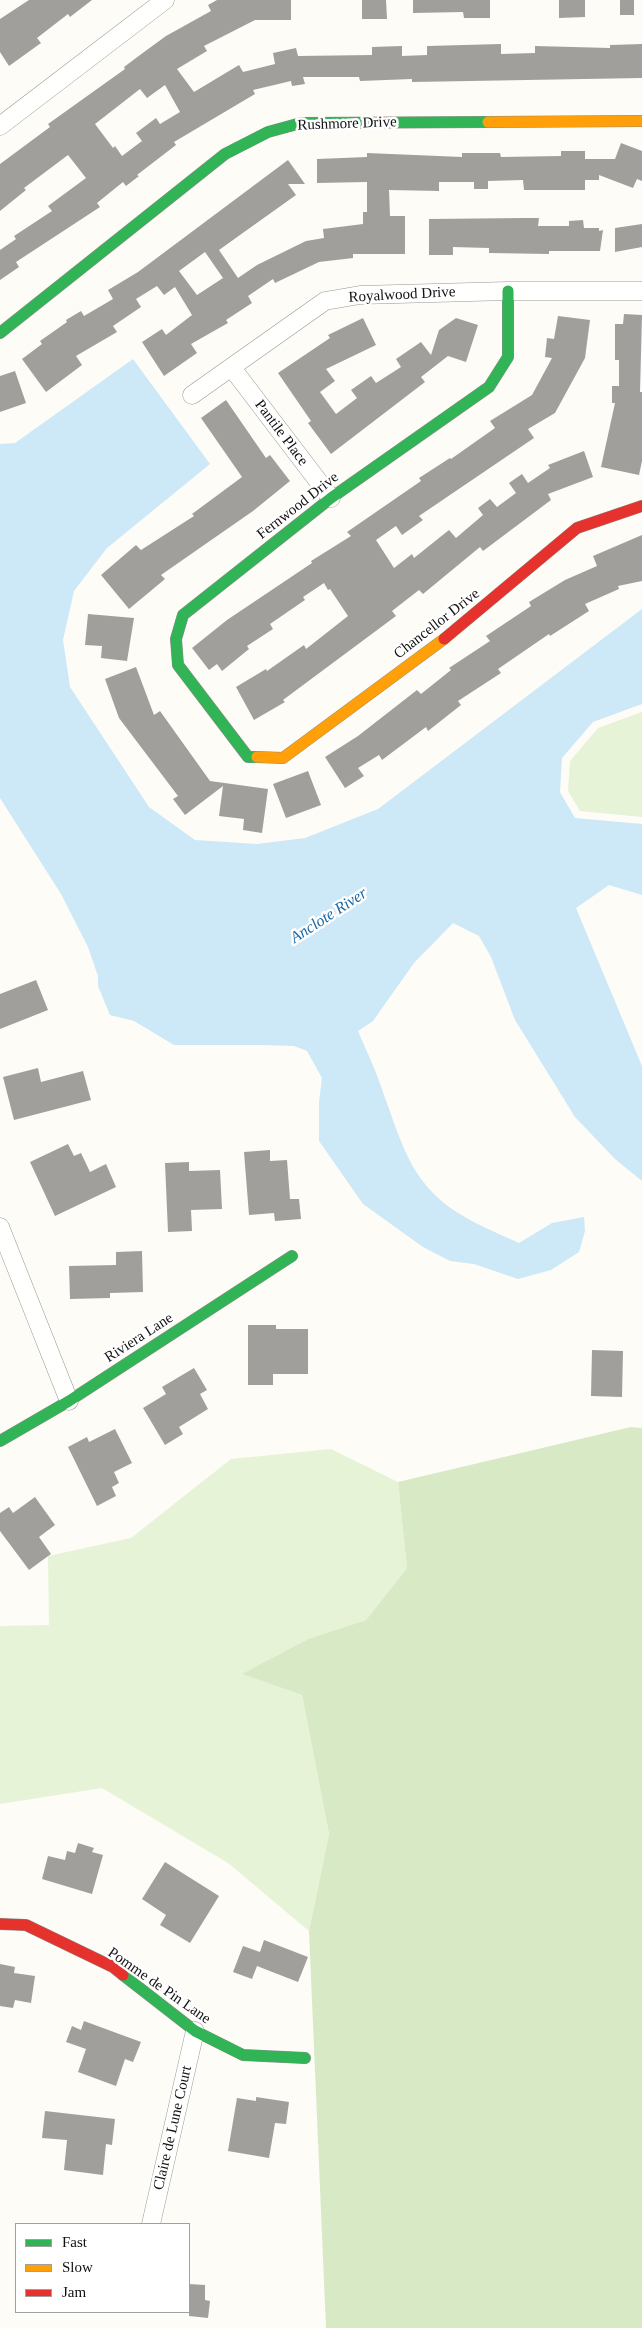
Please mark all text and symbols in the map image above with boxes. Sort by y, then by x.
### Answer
street label: Rushmore Drive [297,113,397,135]
street label: Royalwood Drive [348,283,456,307]
street label: Pantile Place [250,396,312,470]
street label: Fernwood Drive [254,469,342,543]
street label: Chancellor Drive [391,585,483,663]
water label: Anclote River [287,884,371,948]
street label: Riviera Lane [101,1309,177,1367]
street label: Pomme de Pin Lane [104,1944,214,2028]
street label: Claire de Lune Court [150,2064,196,2192]
legend [15,2223,190,2313]
text: Fast [62,2234,87,2250]
text: Slow [62,2259,93,2275]
text: Jam [62,2284,86,2300]

